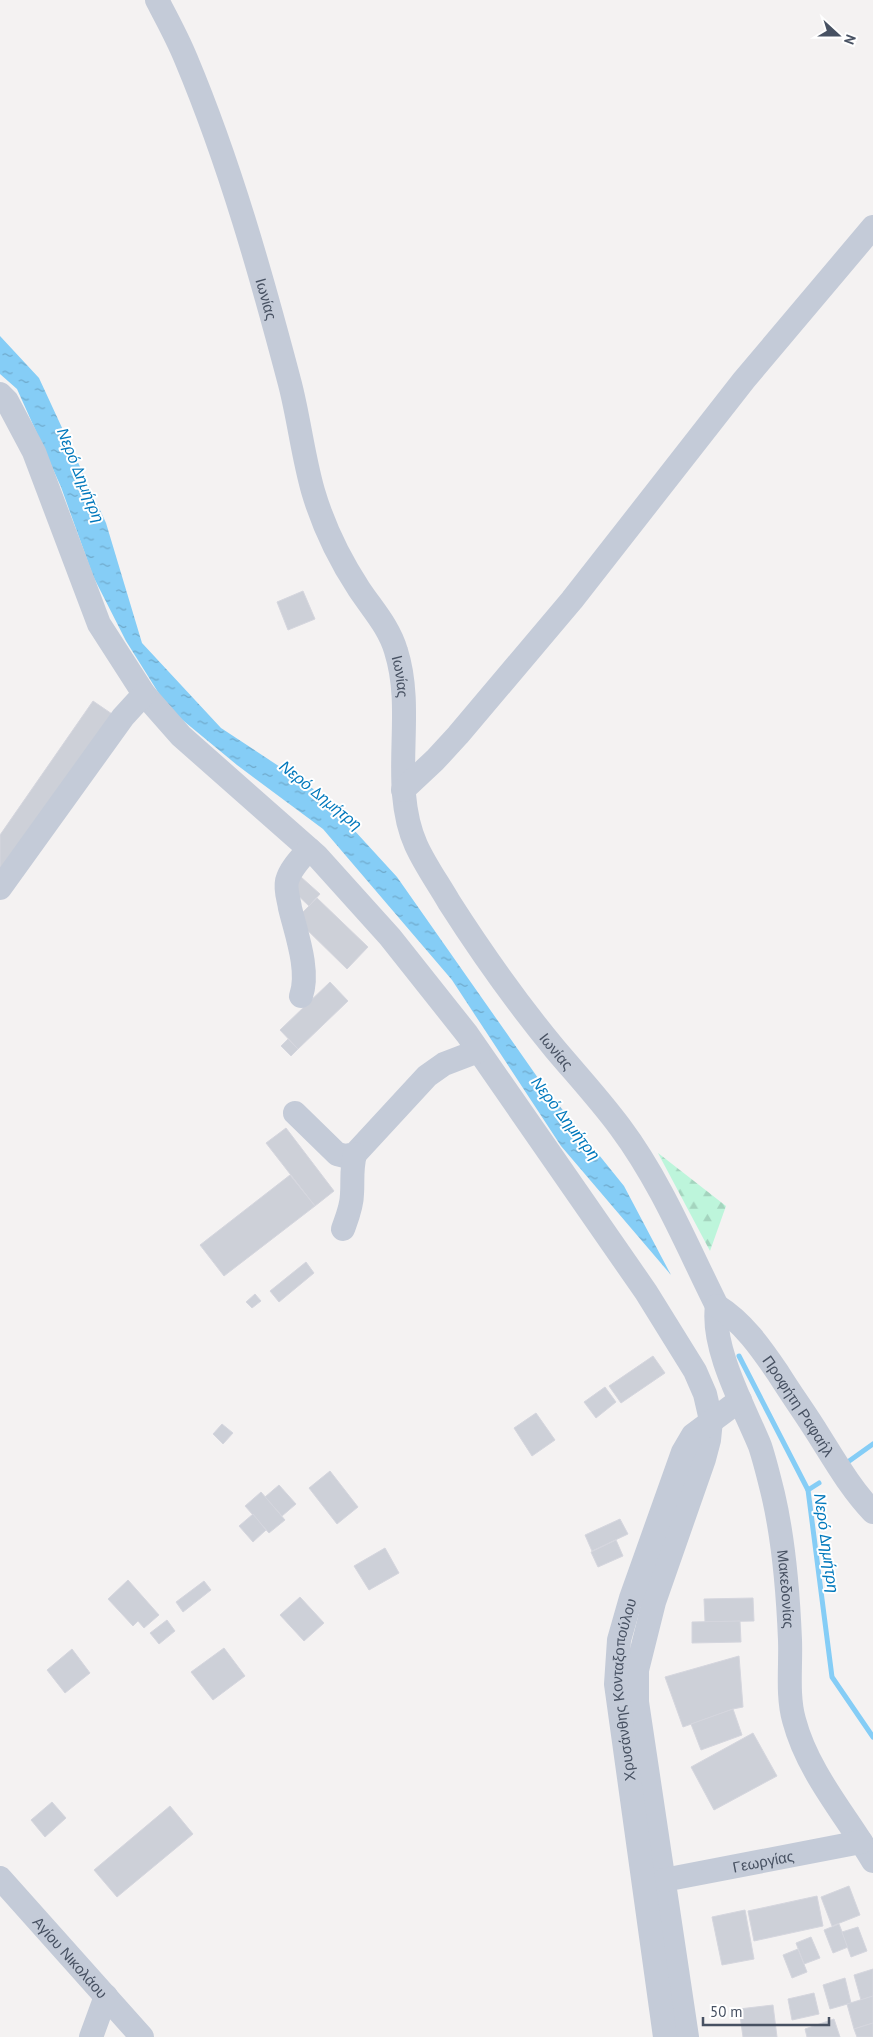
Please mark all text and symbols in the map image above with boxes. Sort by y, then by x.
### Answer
north arrow [813,10,863,60]
text: N [840,32,860,47]
street label: Ιωνίας [252,276,282,322]
water label: Νερό Δημήτρη [53,425,109,525]
street label: Ιωνίας [388,653,413,698]
water label: Νερό Δημήτρη [276,756,366,834]
street label: Ιωνίας [536,1028,578,1073]
water label: Νερό Δημήτρη [527,1072,605,1164]
street label: Προφήτη Ραφαήλ [759,1351,839,1460]
water label: Νερό Δημήτρη [810,1492,844,1594]
street label: Μακεδονίας [774,1549,799,1629]
street label: Χρυσάνθης Κονταξοπούλου [607,1596,640,1782]
street label: Γεωργίας [731,1846,795,1876]
street label: Αγίου Νικολάου [29,1912,112,2002]
scale bar [703,1994,829,2026]
text: 50 m [710,2002,743,2021]

